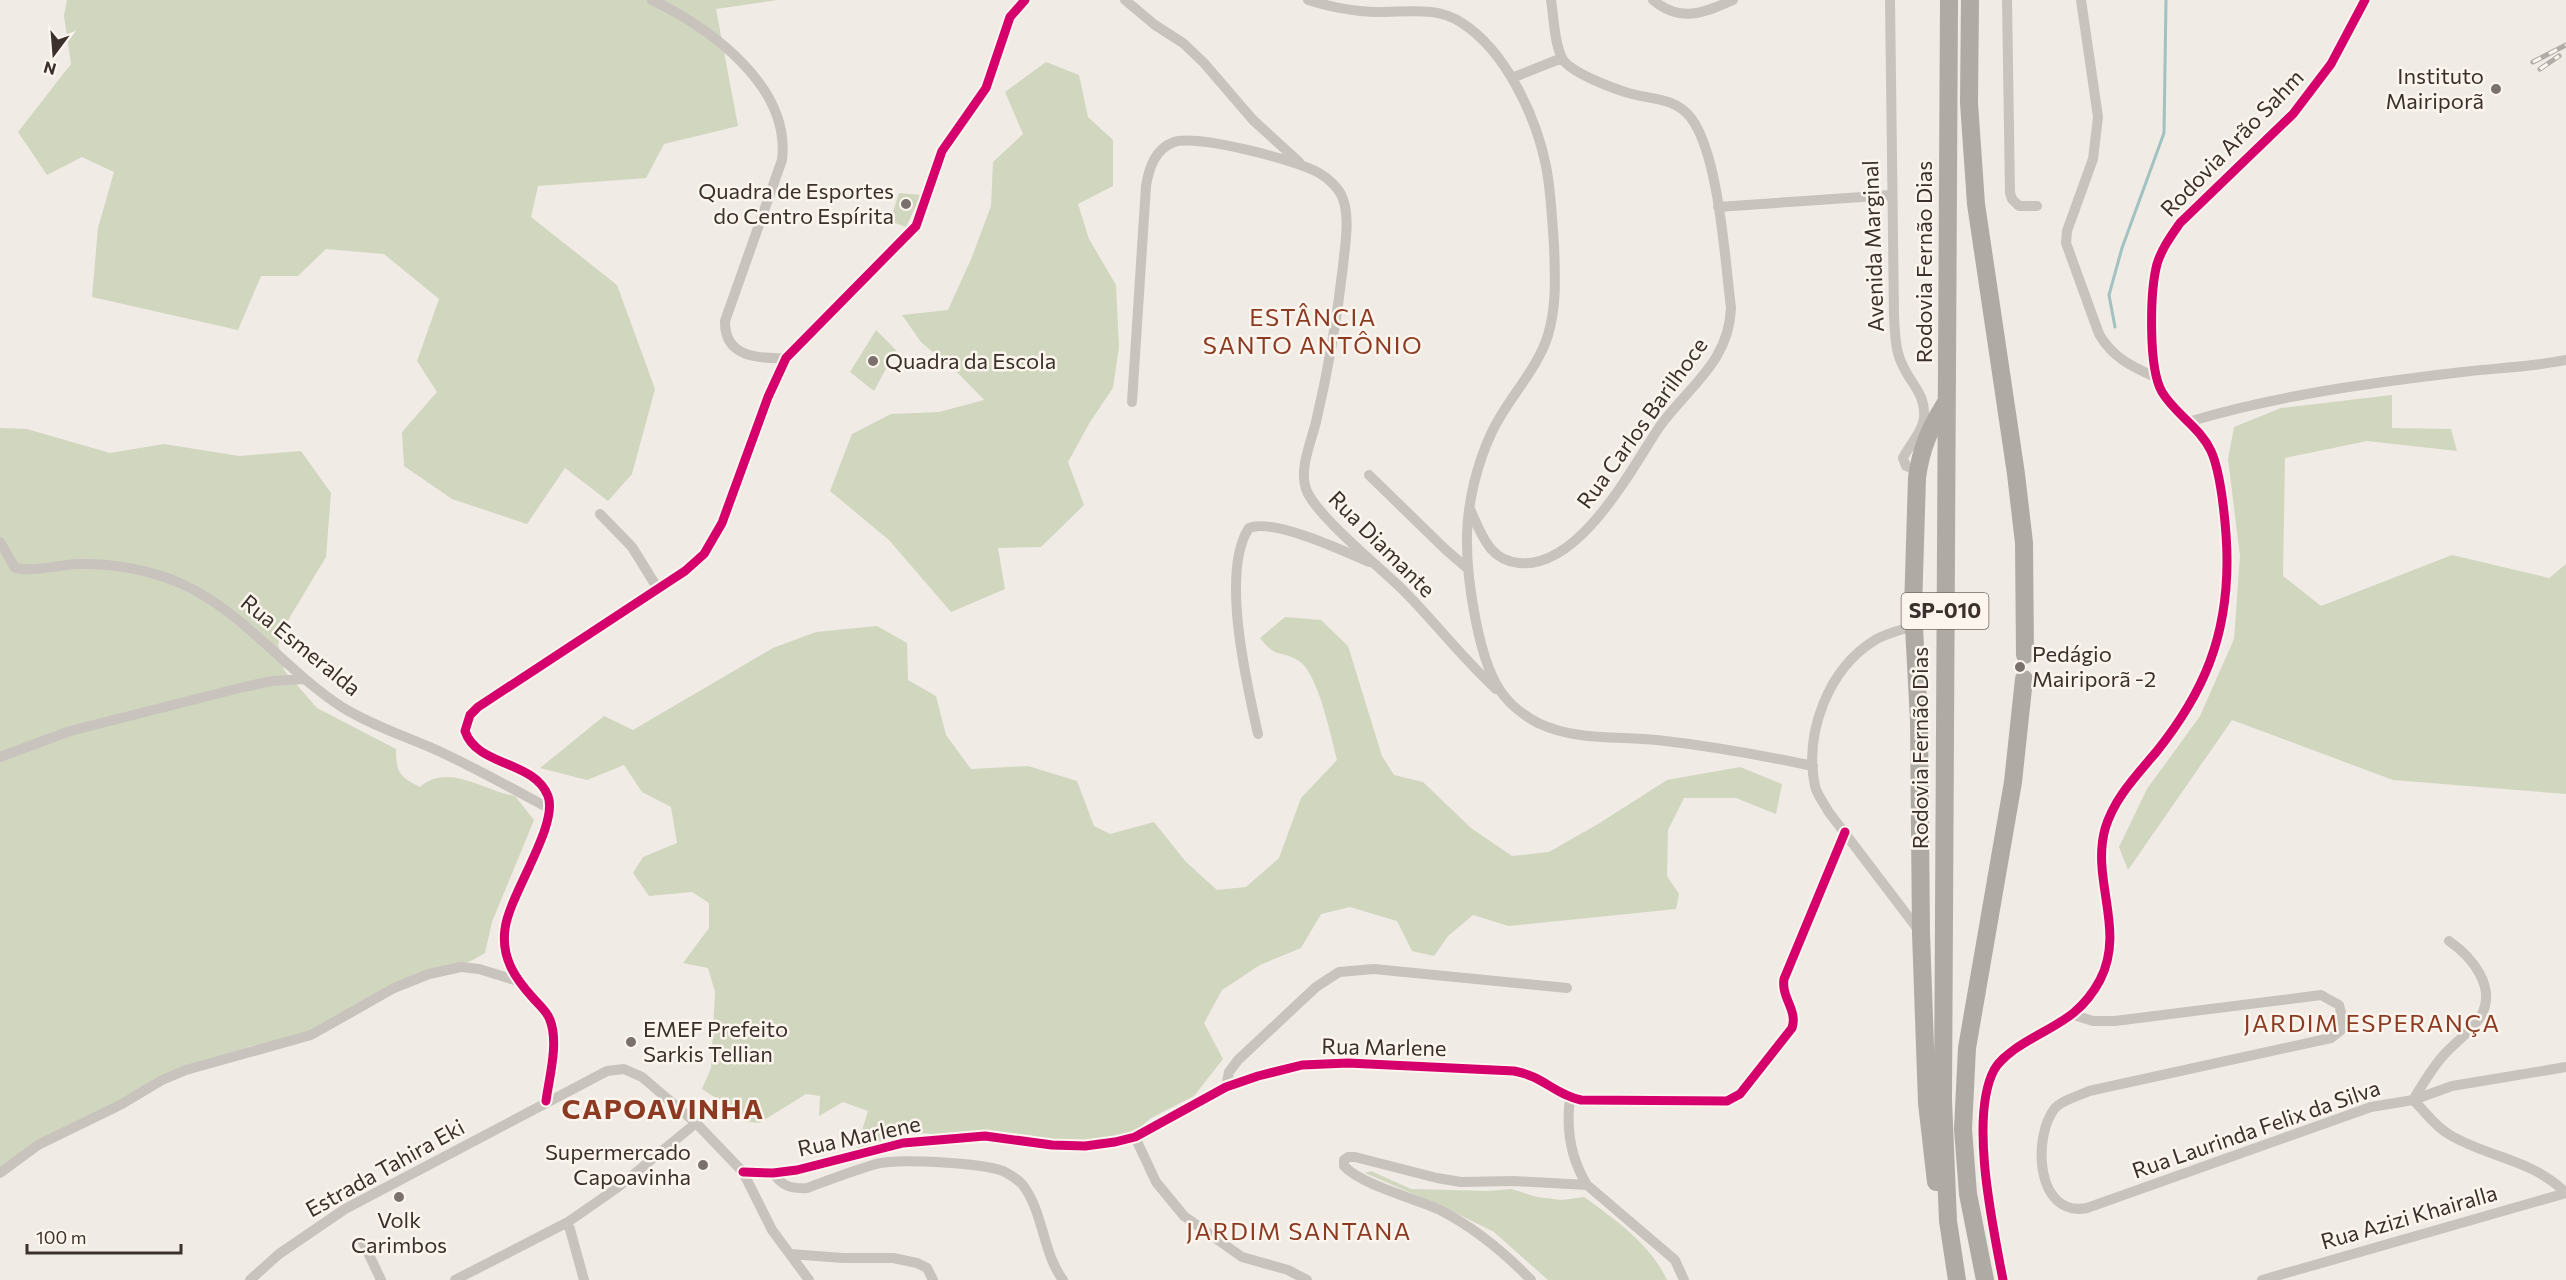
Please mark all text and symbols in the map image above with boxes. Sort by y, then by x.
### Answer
north arrow [24,24,84,84]
text: N [41,58,58,80]
place label: Instituto Mairiporã [2385,62,2484,114]
street label: Rodovia Arão Sahm [2155,63,2309,222]
marker: Instituto Mairiporã [2489,82,2503,96]
street label: Avenida Marginal [1856,160,1889,332]
street label: Rodovia Fernão Dias [1910,161,1937,363]
place label: Quadra de Esportes do Centro Espírita [698,177,894,229]
marker: Quadra de Esportes do Centro Espírita [899,197,913,211]
district label: ESTÂNCIA SANTO ANTÔNIO [1203,302,1423,359]
street label: Rua Carlos Barilhoce [1571,332,1713,513]
place label: Quadra da Escola [885,347,1056,374]
marker: Quadra da Escola [866,354,880,368]
street label: Rua Diamante [1323,485,1441,603]
street label: Rua Esmeralda [236,588,367,701]
road number: SP-010 [1902,593,1988,629]
place label: Pedágio Mairiporã -2 [2032,640,2156,692]
street label: Rodovia Fernão Dias [1906,647,1933,849]
marker: Pedágio Mairiporã -2 [2013,660,2027,674]
district label: JARDIM ESPERANÇA [2244,1008,2500,1037]
place label: EMEF Prefeito Sarkis Tellian [643,1015,788,1067]
street label: Rua Marlene [1321,1032,1447,1061]
marker: EMEF Prefeito Sarkis Tellian [624,1035,638,1049]
street label: Rua Laurinda Felix da Silva [2128,1073,2383,1184]
district label: CAPOAVINHA [561,1091,765,1125]
street label: Rua Marlene [795,1109,923,1162]
street label: Estrada Tahira Eki [301,1113,469,1222]
place label: Supermercado Capoavinha [545,1138,691,1190]
marker: Supermercado Capoavinha [696,1158,710,1172]
street label: Rua Azizi Khairalla [2317,1178,2500,1255]
marker: Volk Carimbos [392,1190,406,1204]
place label: Volk Carimbos [351,1206,447,1258]
district label: JARDIM SANTANA [1186,1216,1412,1245]
scale bar [27,1217,182,1255]
text: 100 m [36,1226,86,1248]

